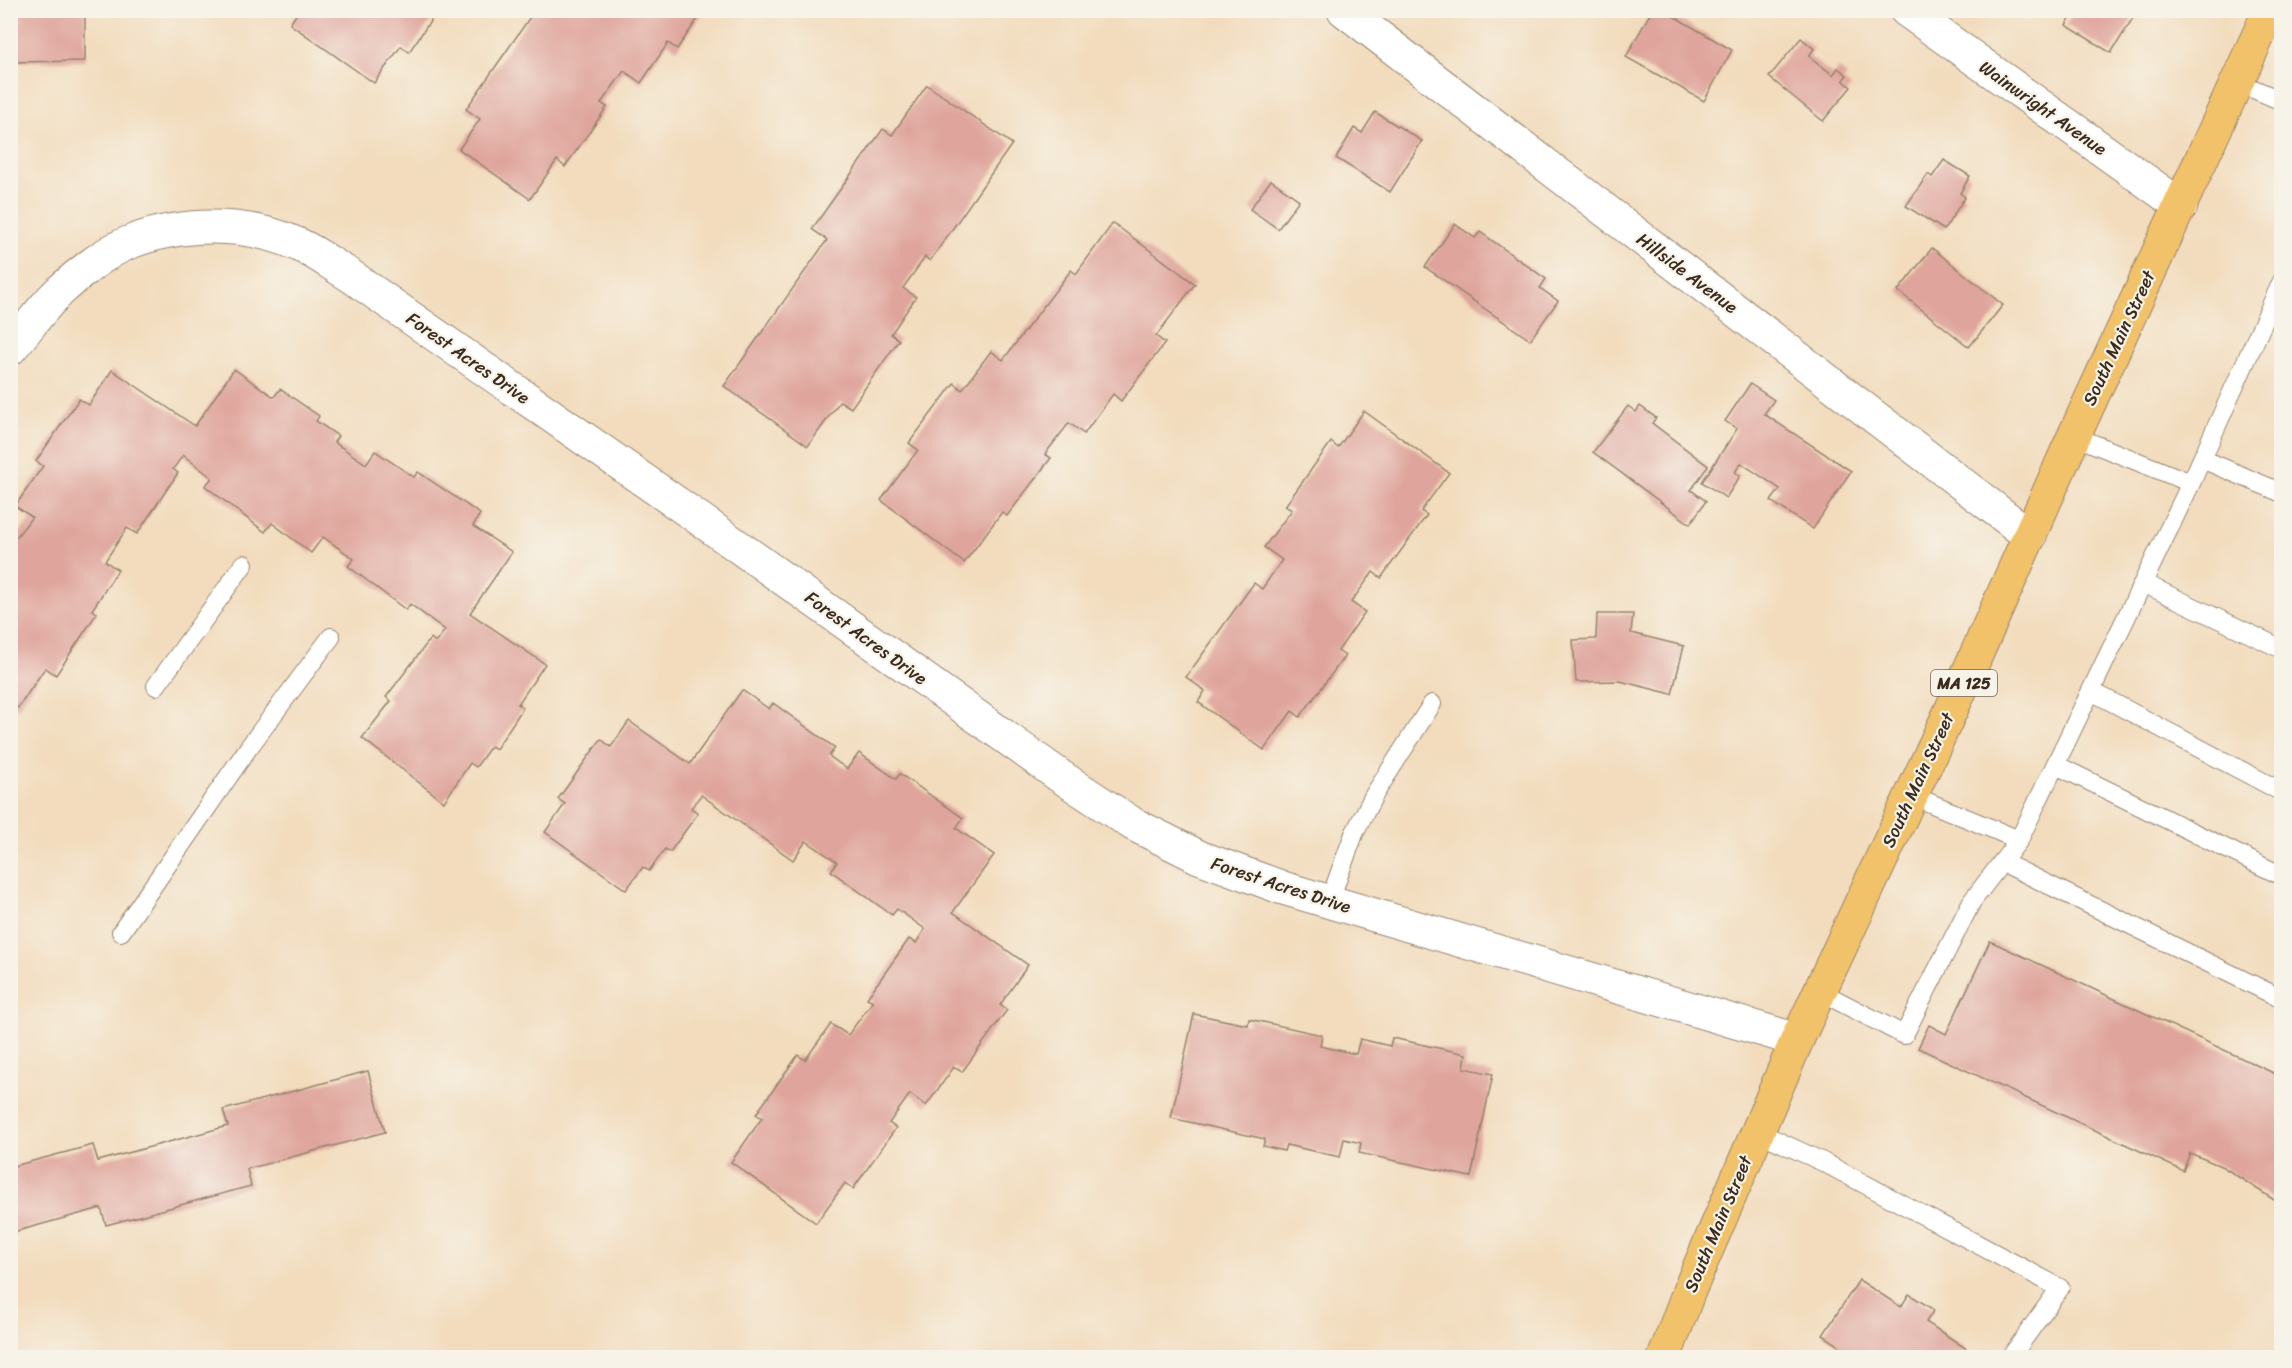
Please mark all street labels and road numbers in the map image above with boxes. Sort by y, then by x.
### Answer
street label: Wainwright Avenue [1972,52,2114,164]
street label: Hillside Avenue [1629,224,1745,322]
street label: South Main Street [2074,264,2165,411]
street label: Forest Acres Drive [399,303,537,413]
street label: Forest Acres Drive [798,582,934,694]
road number: MA 125 [1931,670,1997,696]
street label: South Main Street [1873,706,1964,853]
street label: Forest Acres Drive [1207,847,1355,923]
street label: South Main Street [1675,1150,1762,1297]

